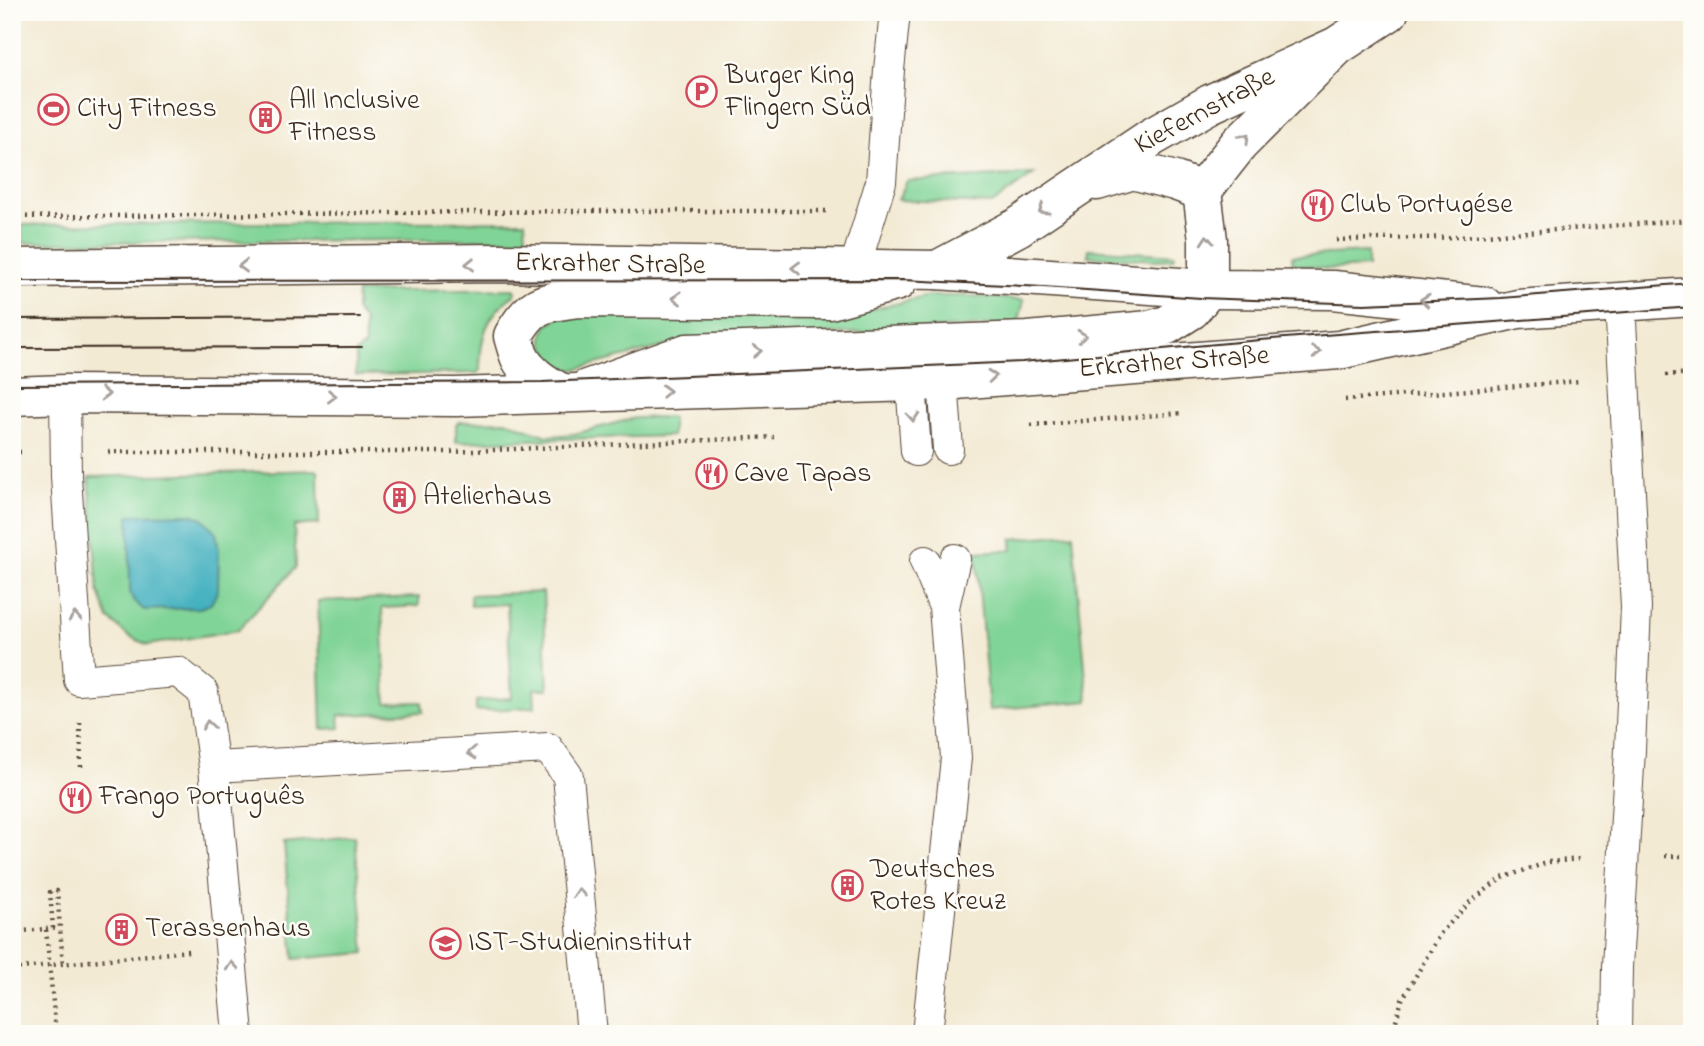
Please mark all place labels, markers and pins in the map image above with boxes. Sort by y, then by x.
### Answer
place label: Burger King Flingern Süd [724,56,871,129]
parking icon: Burger King Flingern Süd [685,75,719,109]
place label: All Inclusive Fitness [288,81,420,154]
place label: City Fitness [77,89,217,130]
sports icon: City Fitness [37,92,71,126]
building icon: All Inclusive Fitness [249,100,283,134]
place label: Club Portugése [1340,185,1513,226]
restaurant icon: Club Portugése [1300,188,1334,222]
place label: Cave Tapas [734,454,871,495]
restaurant icon: Cave Tapas [694,457,728,491]
place label: Atelierhaus [423,477,552,518]
building icon: Atelierhaus [383,480,417,514]
place label: Frango Português [98,777,305,818]
restaurant icon: Frango Português [59,780,93,814]
place label: Deutsches Rotes Kreuz [869,850,1006,923]
building icon: Deutsches Rotes Kreuz [830,869,864,903]
place label: Terassenhaus [145,909,311,950]
building icon: Terassenhaus [105,912,139,946]
place label: IST-Studieninstitut [468,923,692,964]
school or university icon: IST-Studieninstitut [428,926,462,960]

